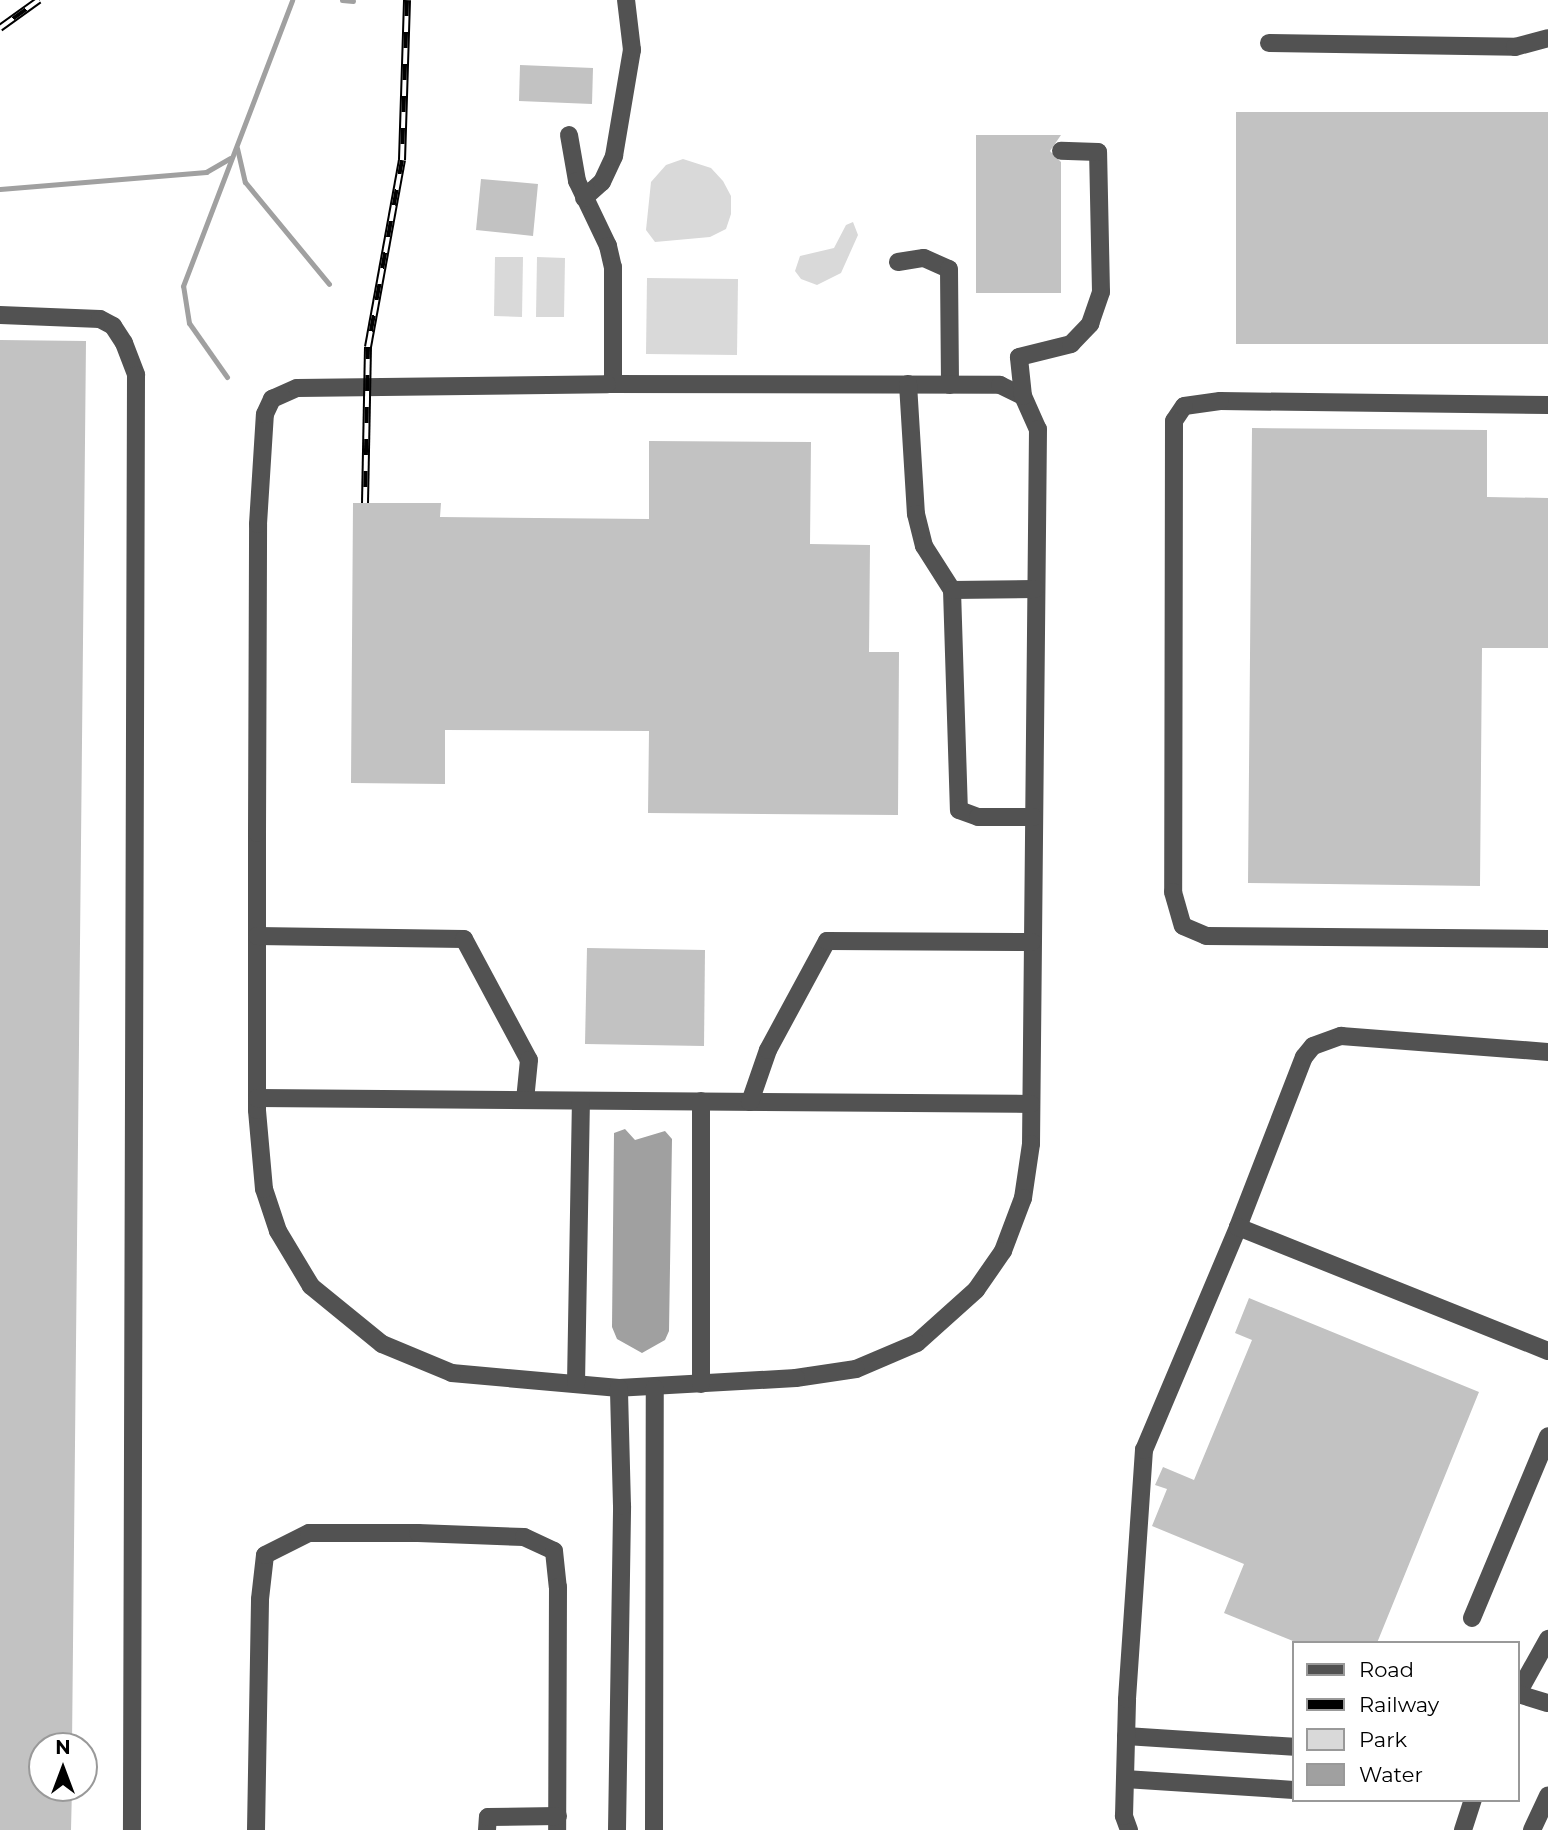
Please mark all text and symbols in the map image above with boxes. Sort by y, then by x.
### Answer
legend [1292,1641,1520,1802]
text: Road [1359,1657,1414,1682]
text: Railway [1359,1692,1439,1717]
text: Park [1359,1727,1407,1752]
north arrow [28,1732,98,1802]
text: N [55,1736,71,1759]
text: Water [1359,1762,1423,1787]

